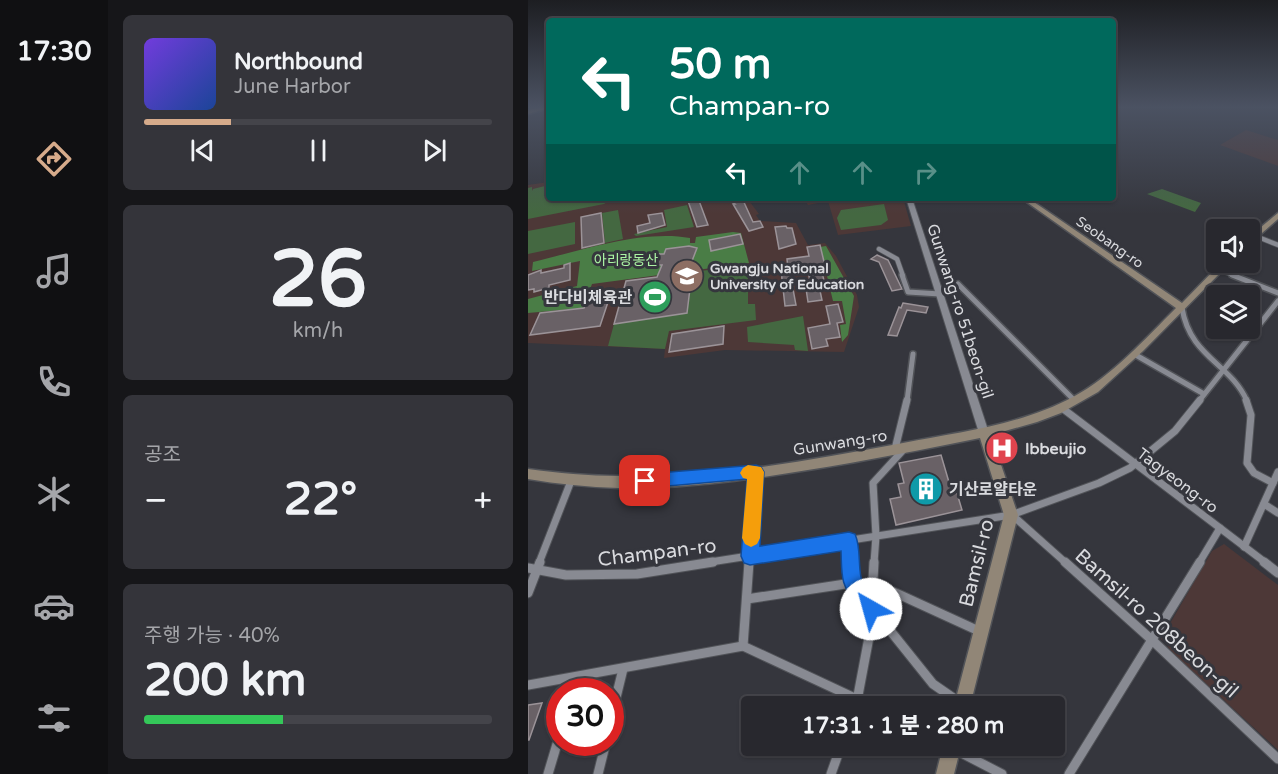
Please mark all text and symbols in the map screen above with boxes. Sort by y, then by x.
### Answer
text: 17:30 [17,35,91,68]
text: 50 m [669,39,771,90]
icon: left [570,42,648,120]
text: Northbound [234,49,363,75]
text: June Harbor [234,75,351,99]
text: Champan-ro [669,90,830,123]
icon: previous [186,134,219,167]
icon: pause [302,134,335,167]
icon: next [418,134,451,167]
icon: directions [33,138,75,180]
icon: left [720,156,753,189]
icon: ahead [783,156,816,189]
icon: ahead [846,156,879,189]
icon: right [909,156,942,189]
street label: Seobang-ro [1073,213,1147,272]
map controls [1206,219,1260,339]
button: sound [1206,219,1260,273]
street label: Gunwang-ro 51beon-gil [922,221,998,401]
text: 26 [269,233,367,327]
icon: music [33,250,75,292]
park label: 아리랑동산 [594,252,658,269]
school or university icon: Gwangju National University of Education [669,258,705,294]
place label: Gwangju National University of Education [710,260,864,293]
sports icon: 반다비체육관 [637,279,673,315]
button: layers [1206,285,1260,339]
place label: 반다비체육관 [544,288,632,308]
text: km/h [293,319,343,343]
icon: phone [33,361,75,403]
street label: Gunwang-ro [792,426,889,460]
hospital icon: Ibbeujio [984,430,1020,466]
place label: Ibbeujio [1025,439,1086,459]
text: 공조 [144,443,181,467]
street label: Tagyeong-ro [1133,444,1222,518]
pin [619,455,670,506]
icon: arrive [628,464,661,497]
building icon: 기산로얄타운 [908,471,944,507]
icon: climate [33,473,75,515]
text: 22° [284,473,357,527]
place label: 기산로얄타운 [949,480,1037,500]
text: − [144,481,168,520]
text: + [473,481,492,520]
street label: Bamsil-ro [955,517,999,610]
street label: Champan-ro [596,534,718,572]
street label: Bamsil-ro 208beon-gil [1070,544,1243,703]
position arrow [839,577,903,641]
icon: car [33,585,75,627]
text: 주행 가능 · 40% [144,624,280,648]
text: 200 km [144,654,306,708]
speed limit sign: 30 [546,678,624,756]
icon: filters [33,697,75,739]
text: 17:31 · 1 분 · 280 m [802,713,1004,739]

